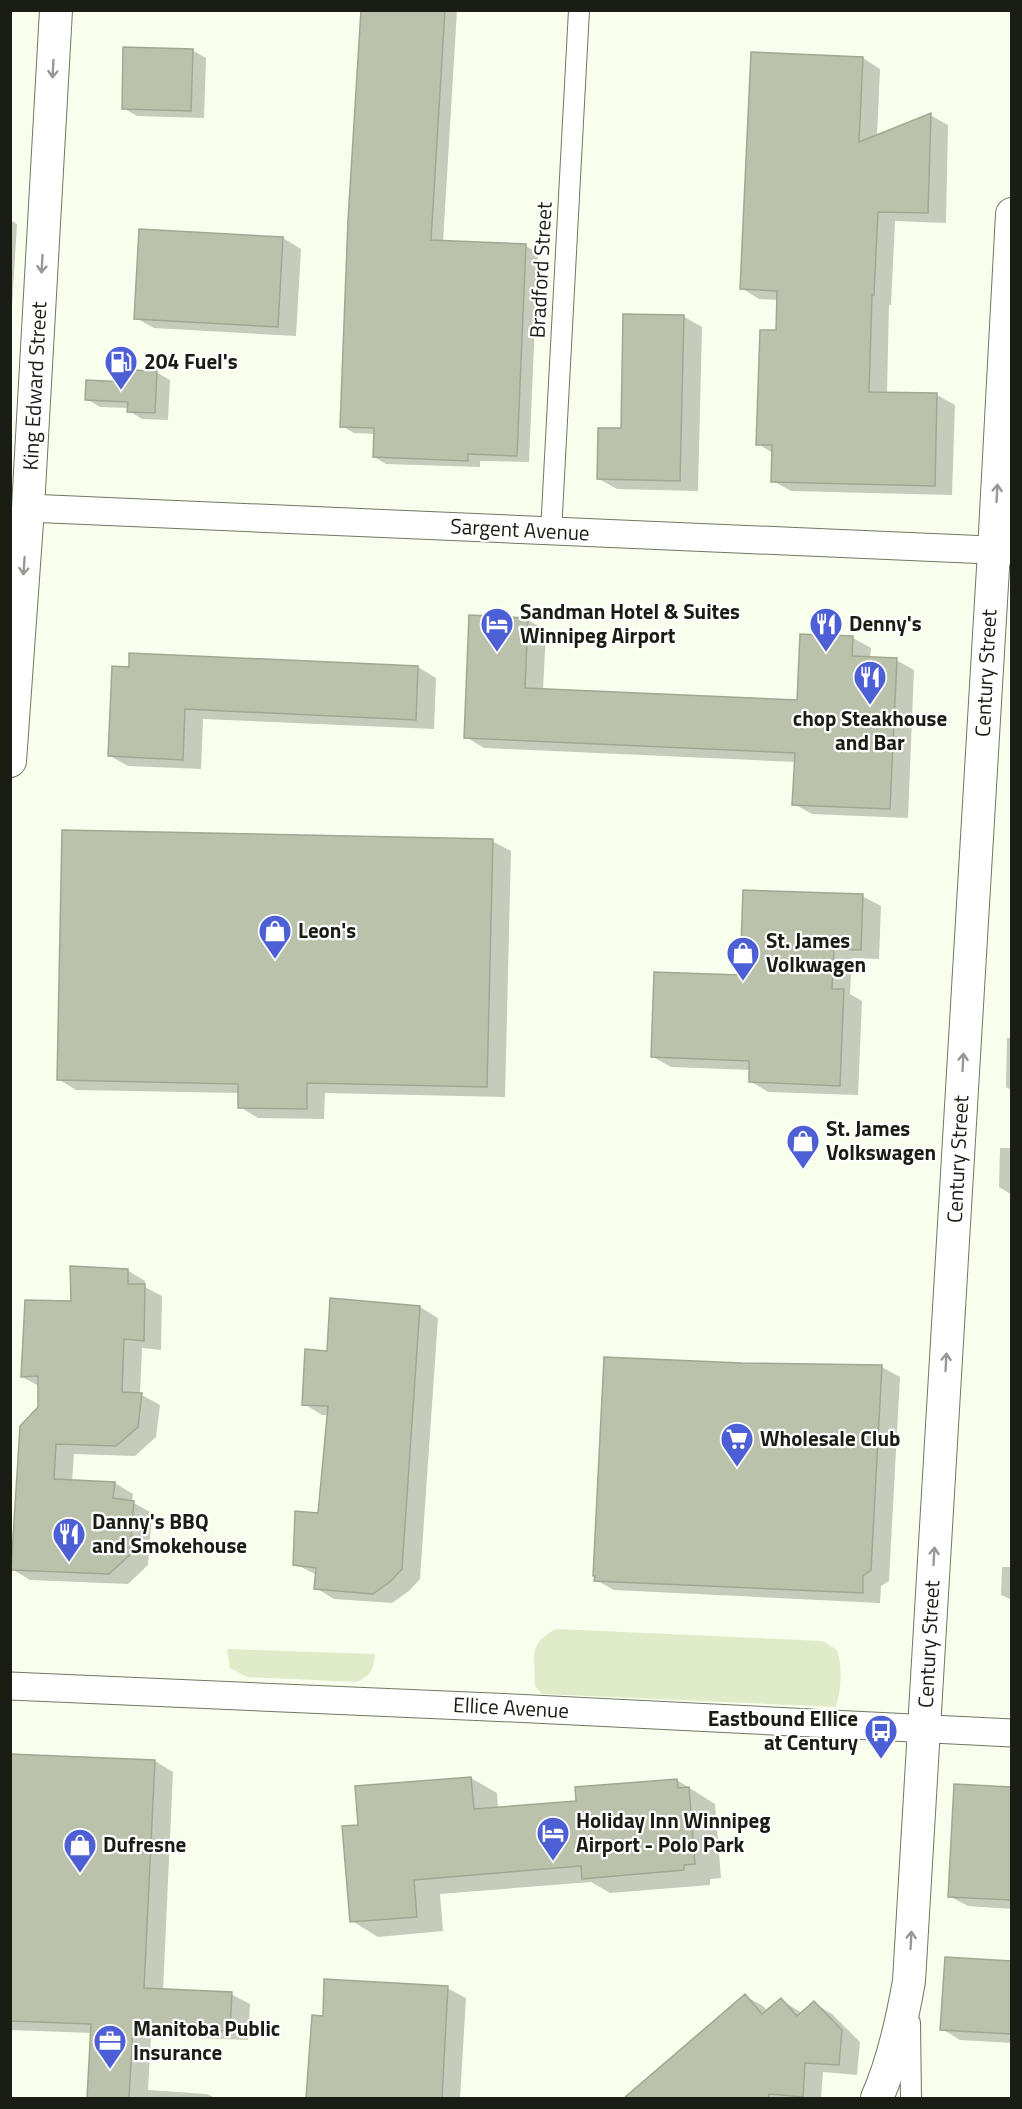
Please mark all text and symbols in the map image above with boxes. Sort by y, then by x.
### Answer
one-way arrow [47,58,58,78]
street label: Bradford Street [520,200,560,339]
one-way arrow [36,253,47,273]
street label: King Edward Street [14,300,54,471]
fuel station icon: 204 Fuel's [103,344,139,391]
place label: 204 Fuel's [144,345,238,377]
one-way arrow [991,483,1002,503]
street label: Sargent Avenue [450,509,590,549]
one-way arrow [18,555,29,575]
place label: Sandman Hotel & Suites Winnipeg Airport [520,595,740,651]
hotel icon: Sandman Hotel & Suites Winnipeg Airport [479,606,515,653]
restaurant icon: Denny's [808,606,844,653]
place label: Denny's [849,607,922,639]
street label: Century Street [966,608,1004,738]
restaurant icon: chop Steakhouse and Bar [852,659,888,706]
place label: chop Steakhouse and Bar [793,702,947,758]
shop icon: Leon's [257,913,293,960]
place label: Leon's [298,914,356,946]
place label: St. James Volkwagen [766,924,866,980]
shop icon: St. James Volkwagen [725,935,761,982]
one-way arrow [958,1053,969,1073]
street label: Century Street [938,1094,976,1224]
place label: St. James Volkswagen [826,1112,936,1168]
shop icon: St. James Volkswagen [785,1123,821,1170]
one-way arrow [940,1352,951,1372]
supermarket icon: Wholesale Club [719,1421,755,1468]
place label: Wholesale Club [760,1422,900,1454]
place label: Danny's BBQ and Smokehouse [92,1505,247,1561]
restaurant icon: Danny's BBQ and Smokehouse [51,1516,87,1563]
one-way arrow [929,1547,940,1567]
street label: Century Street [909,1579,947,1709]
street label: Ellice Avenue [452,1688,570,1726]
place label: Eastbound Ellice at Century [708,1702,858,1758]
bus stop icon: Eastbound Ellice at Century [863,1713,899,1760]
place label: Holiday Inn Winnipeg Airport - Polo Park [576,1804,770,1860]
hotel icon: Holiday Inn Winnipeg Airport - Polo Park [535,1815,571,1862]
shop icon: Dufresne [62,1827,98,1874]
place label: Dufresne [103,1828,186,1860]
one-way arrow [906,1930,917,1950]
place label: Manitoba Public Insurance [133,2012,280,2068]
office icon: Manitoba Public Insurance [92,2023,128,2070]

